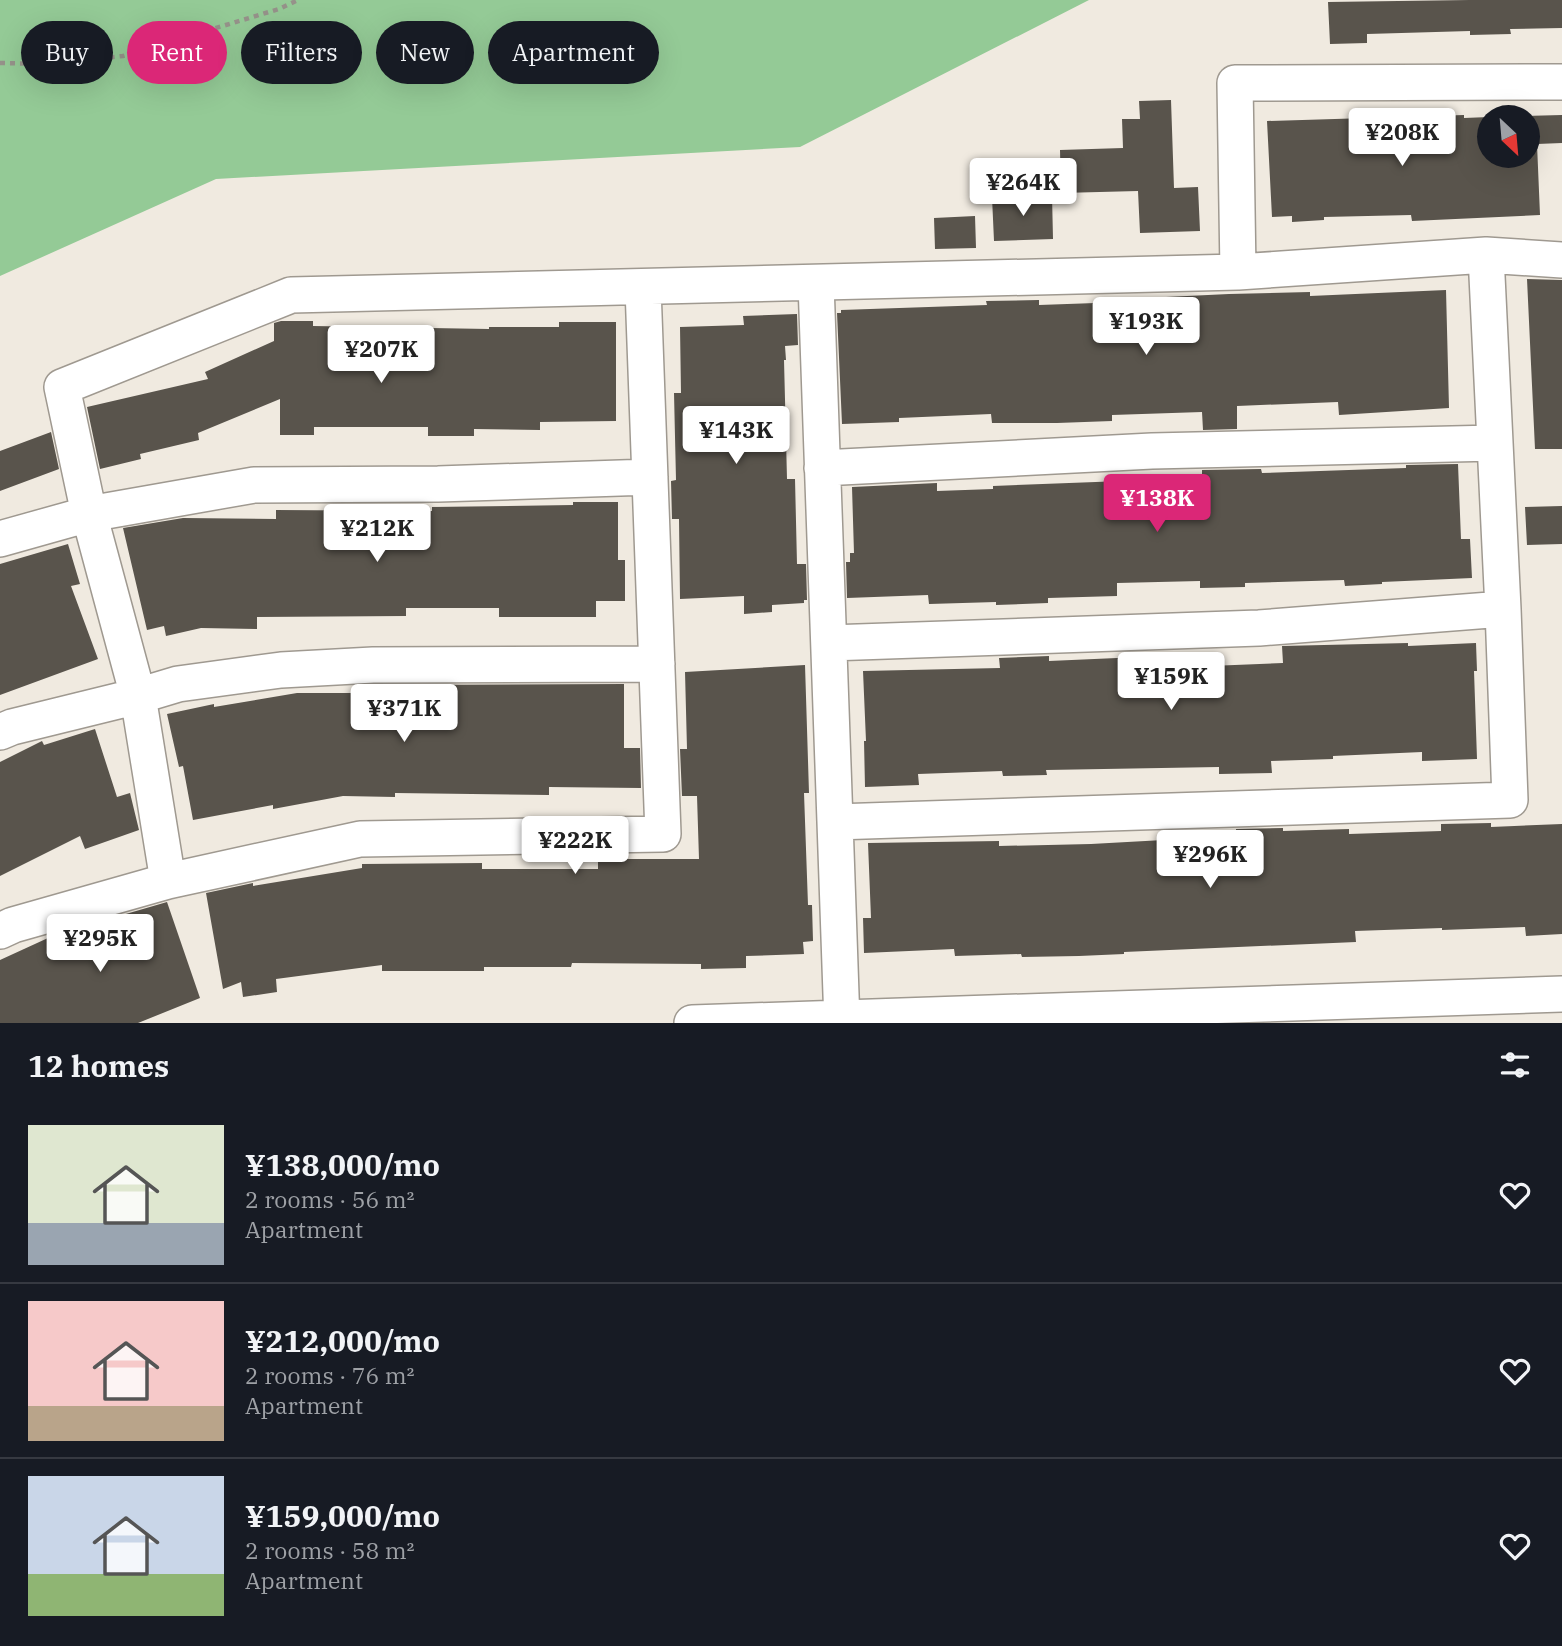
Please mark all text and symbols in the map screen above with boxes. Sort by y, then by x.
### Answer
chip: Buy [21,21,113,84]
chip: Rent [127,21,227,84]
chip: Filters [241,21,362,84]
chip: New [376,21,474,84]
chip: Apartment [488,21,659,84]
north arrow [1477,105,1540,168]
map controls [1477,105,1540,168]
pin: ¥208K [1353,108,1451,168]
text: ¥208K [1365,116,1439,146]
pin: ¥264K [974,158,1072,218]
text: ¥264K [986,166,1060,196]
pin: ¥193K [1097,298,1195,357]
text: ¥193K [1109,305,1183,335]
pin: ¥207K [332,326,430,385]
text: ¥207K [344,333,418,363]
pin: ¥143K [687,406,785,466]
text: ¥143K [699,414,773,444]
pin: ¥138K [1108,475,1206,534]
text: ¥138K [1120,482,1194,512]
pin: ¥212K [328,504,426,564]
text: ¥212K [340,512,414,542]
pin: ¥159K [1122,652,1220,712]
text: ¥159K [1134,660,1208,690]
pin: ¥371K [355,684,453,744]
text: ¥371K [367,692,441,722]
pin: ¥222K [526,816,624,876]
text: ¥222K [538,824,612,854]
pin: ¥296K [1161,830,1259,890]
text: ¥296K [1173,838,1247,868]
pin: ¥295K [51,914,149,974]
text: ¥295K [63,922,137,952]
text: 12 homes [28,1046,169,1085]
icon: filters [1496,1046,1534,1084]
text: ¥138,000/mo [245,1145,440,1184]
icon: home [84,1153,168,1237]
icon: heart [1496,1176,1534,1214]
text: 2 rooms · 56 m² [245,1184,415,1214]
text: Apartment [245,1214,363,1244]
text: ¥212,000/mo [245,1321,440,1360]
icon: home [84,1329,168,1413]
icon: heart [1496,1352,1534,1390]
text: 2 rooms · 76 m² [245,1360,415,1390]
text: Apartment [245,1390,363,1420]
text: ¥159,000/mo [245,1496,440,1535]
icon: home [84,1504,168,1588]
icon: heart [1496,1527,1534,1565]
text: 2 rooms · 58 m² [245,1535,415,1565]
text: Apartment [245,1565,363,1595]

